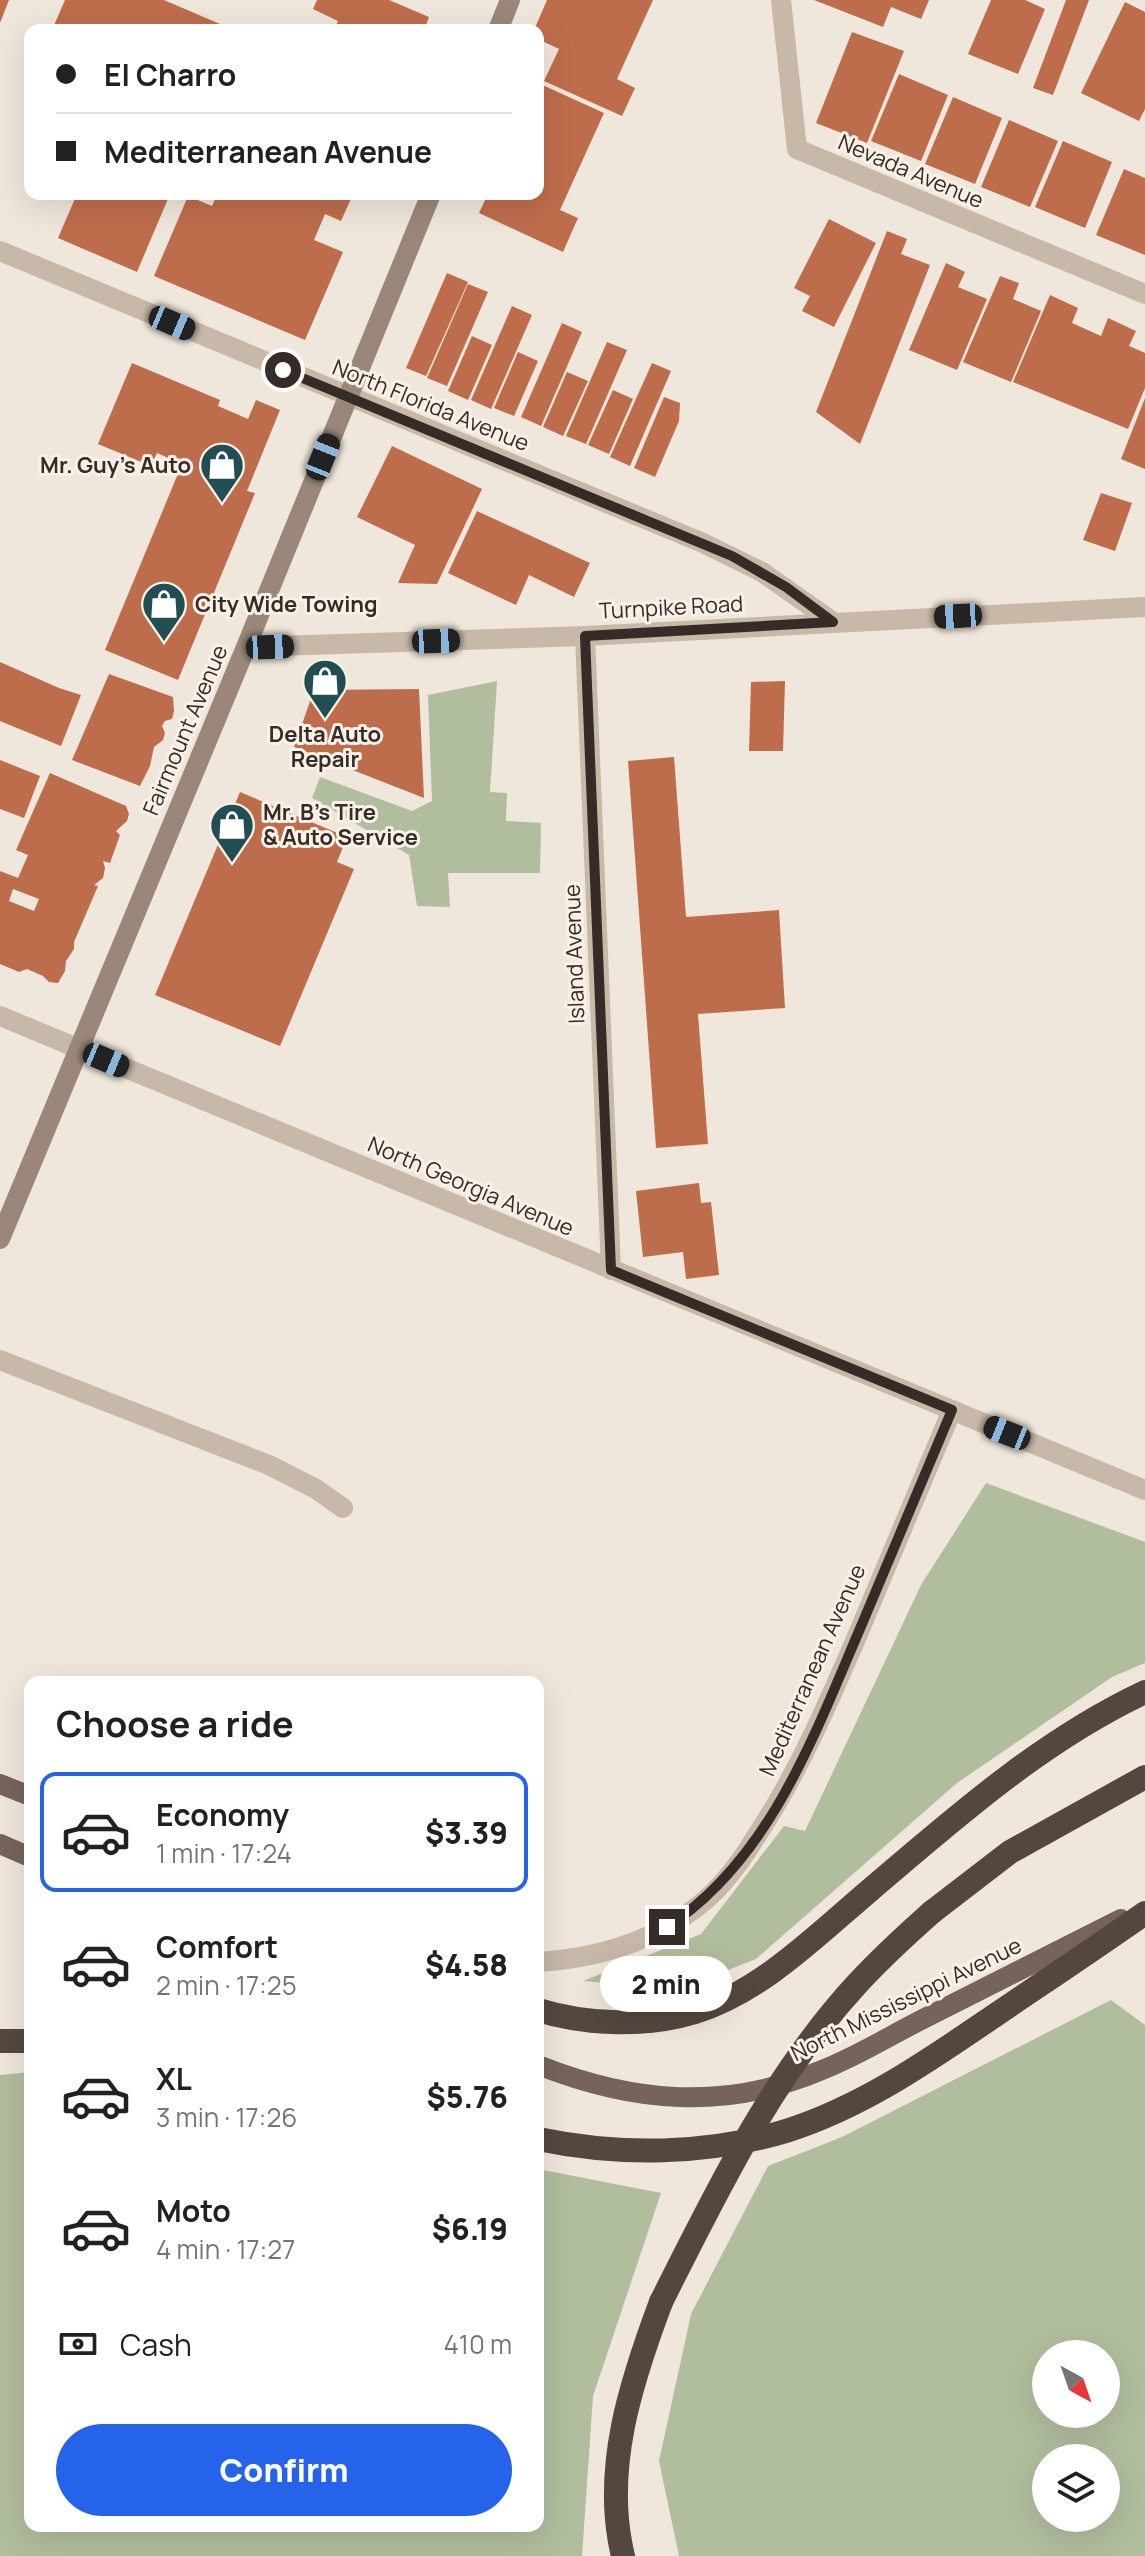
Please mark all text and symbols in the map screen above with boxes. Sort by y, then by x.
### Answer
text: El Charro [104,54,236,95]
street label: Nevada Avenue [834,127,988,215]
text: Mediterranean Avenue [104,131,432,172]
car [145,303,199,343]
route start [265,352,301,388]
street label: North Florida Avenue [328,352,534,458]
car [303,430,343,484]
shop icon: Mr. Guy's Auto [198,441,246,504]
place label: Mr. Guy's Auto [40,450,191,480]
shop icon: City Wide Towing [140,580,188,643]
street label: Turnpike Road [598,588,744,626]
place label: City Wide Towing [195,589,378,619]
car [933,603,983,629]
car [412,628,460,654]
car [246,634,294,660]
street label: Fairmount Avenue [136,640,234,820]
shop icon: Delta Auto Repair [301,657,349,720]
place label: Delta Auto Repair [269,719,381,774]
place label: Mr. B's Tire & Auto Service [263,797,418,852]
shop icon: Mr. B's Tire & Auto Service [208,801,256,864]
street label: Island Avenue [557,883,591,1024]
car [79,1040,133,1080]
street label: North Georgia Avenue [363,1129,579,1243]
car [980,1413,1034,1453]
street label: Mediterranean Avenue [752,1559,872,1781]
text: Choose a ride [56,1699,294,1748]
text: Economy [156,1794,289,1835]
icon: car [60,1796,132,1868]
text: $3.39 [425,1812,508,1853]
text: 1 min · 17:24 [156,1835,292,1871]
route end [649,1909,685,1945]
text: Comfort [156,1926,278,1967]
icon: car [60,1928,132,2000]
street label: North Mississippi Avenue [786,1930,1027,2068]
text: $4.58 [425,1944,508,1985]
callout: 2 min [601,1955,733,2011]
text: 2 min [632,1966,700,2002]
text: 2 min · 17:25 [156,1967,297,2003]
text: XL [156,2058,192,2099]
icon: car [60,2060,132,2132]
text: $5.76 [427,2076,508,2117]
text: 3 min · 17:26 [156,2099,297,2135]
text: Moto [156,2190,231,2231]
icon: car [60,2192,132,2264]
text: $6.19 [432,2208,508,2249]
text: 4 min · 17:27 [156,2231,295,2267]
icon: cash [56,2322,100,2366]
text: Cash [120,2324,192,2365]
text: 410 m [443,2326,512,2362]
north arrow [1032,2340,1120,2428]
map controls [1032,2340,1120,2532]
button: Confirm [56,2424,512,2516]
button: layers [1032,2444,1120,2532]

